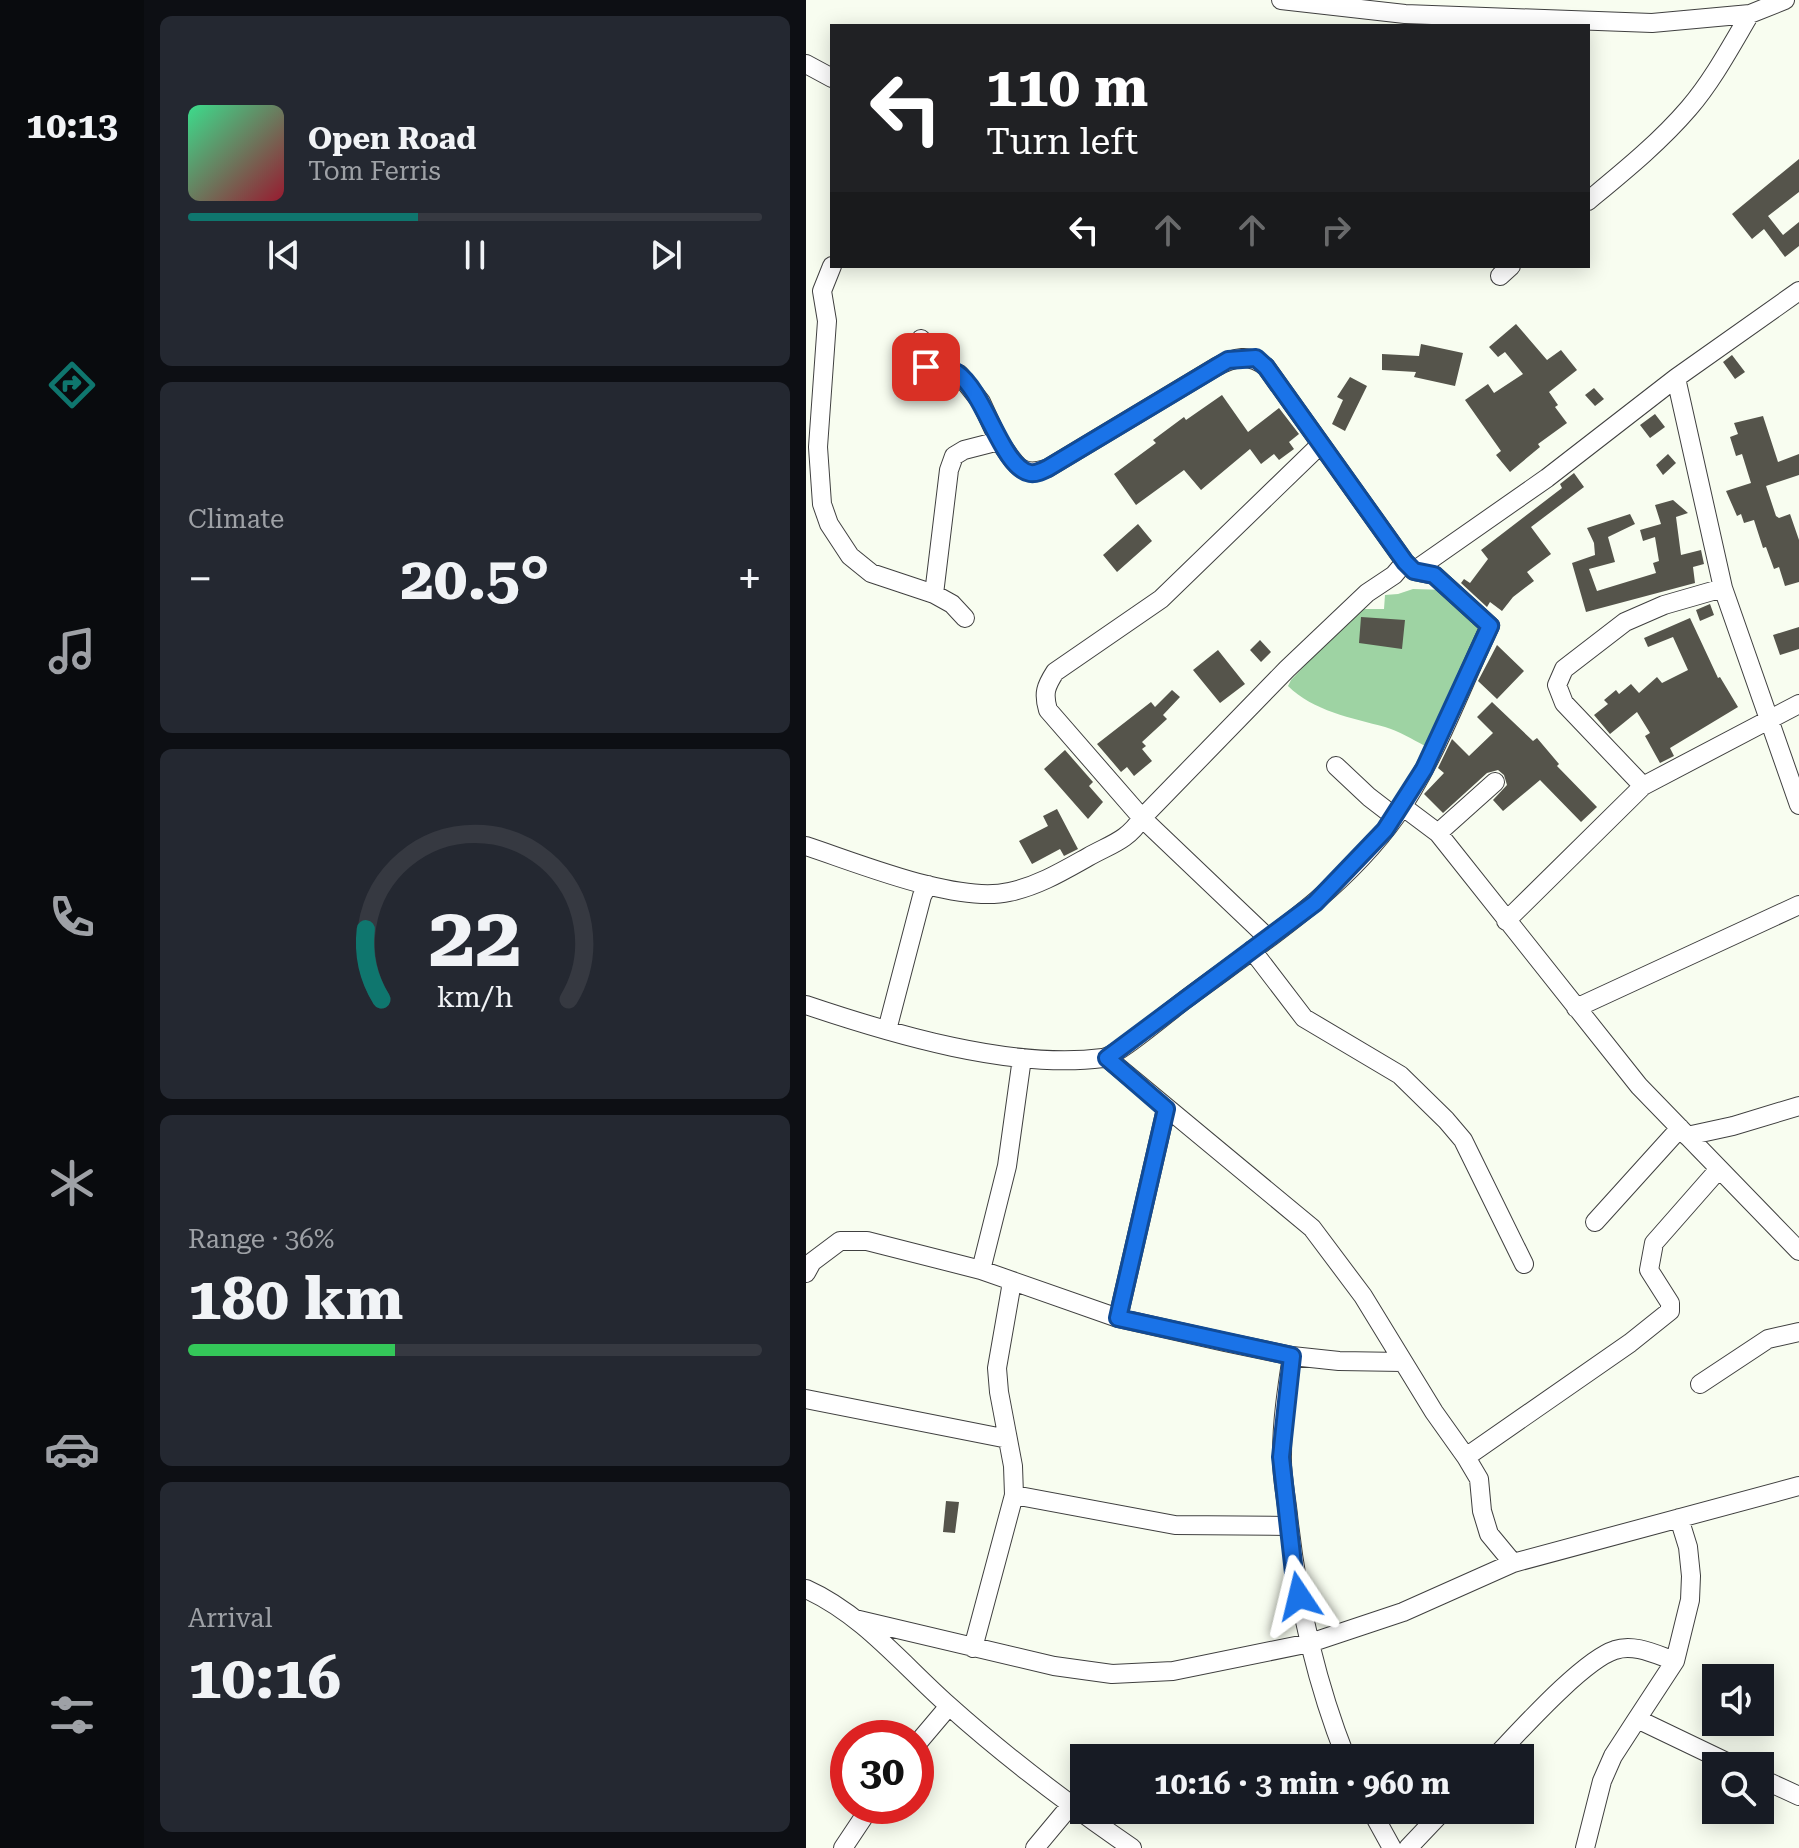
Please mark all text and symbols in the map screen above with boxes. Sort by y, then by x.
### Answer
text: 110 m [986,54,1148,120]
icon: left [854,56,958,160]
text: 10:13 [26,105,118,147]
text: Open Road [308,121,476,156]
text: Turn left [986,121,1138,163]
text: Tom Ferris [308,156,441,186]
icon: left [1062,208,1106,252]
icon: ahead [1146,208,1190,252]
icon: ahead [1230,208,1274,252]
icon: right [1314,208,1358,252]
icon: previous [262,233,306,277]
icon: pause [453,233,497,277]
icon: next [644,233,688,277]
pin [892,333,960,401]
icon: arrive [904,345,948,389]
icon: directions [44,357,100,413]
text: Climate [188,504,284,534]
text: 20.5° [400,543,550,614]
text: − [188,553,213,605]
text: + [737,553,762,605]
icon: music [44,623,100,679]
icon: phone [44,889,100,945]
text: 22 [428,889,522,986]
text: km/h [437,980,513,1014]
icon: climate [44,1155,100,1211]
text: Range · 36% [188,1224,334,1254]
text: 180 km [188,1263,403,1334]
icon: car [44,1421,100,1477]
position arrow [1257,1554,1341,1638]
text: Arrival [188,1603,273,1633]
text: 10:16 [188,1642,341,1713]
map controls [1702,1664,1774,1824]
button: sound [1702,1664,1774,1736]
icon: filters [44,1687,100,1743]
speed limit sign: 30 [830,1720,934,1824]
button: search [1702,1752,1774,1824]
text: 10:16 · 3 min · 960 m [1154,1766,1450,1801]

